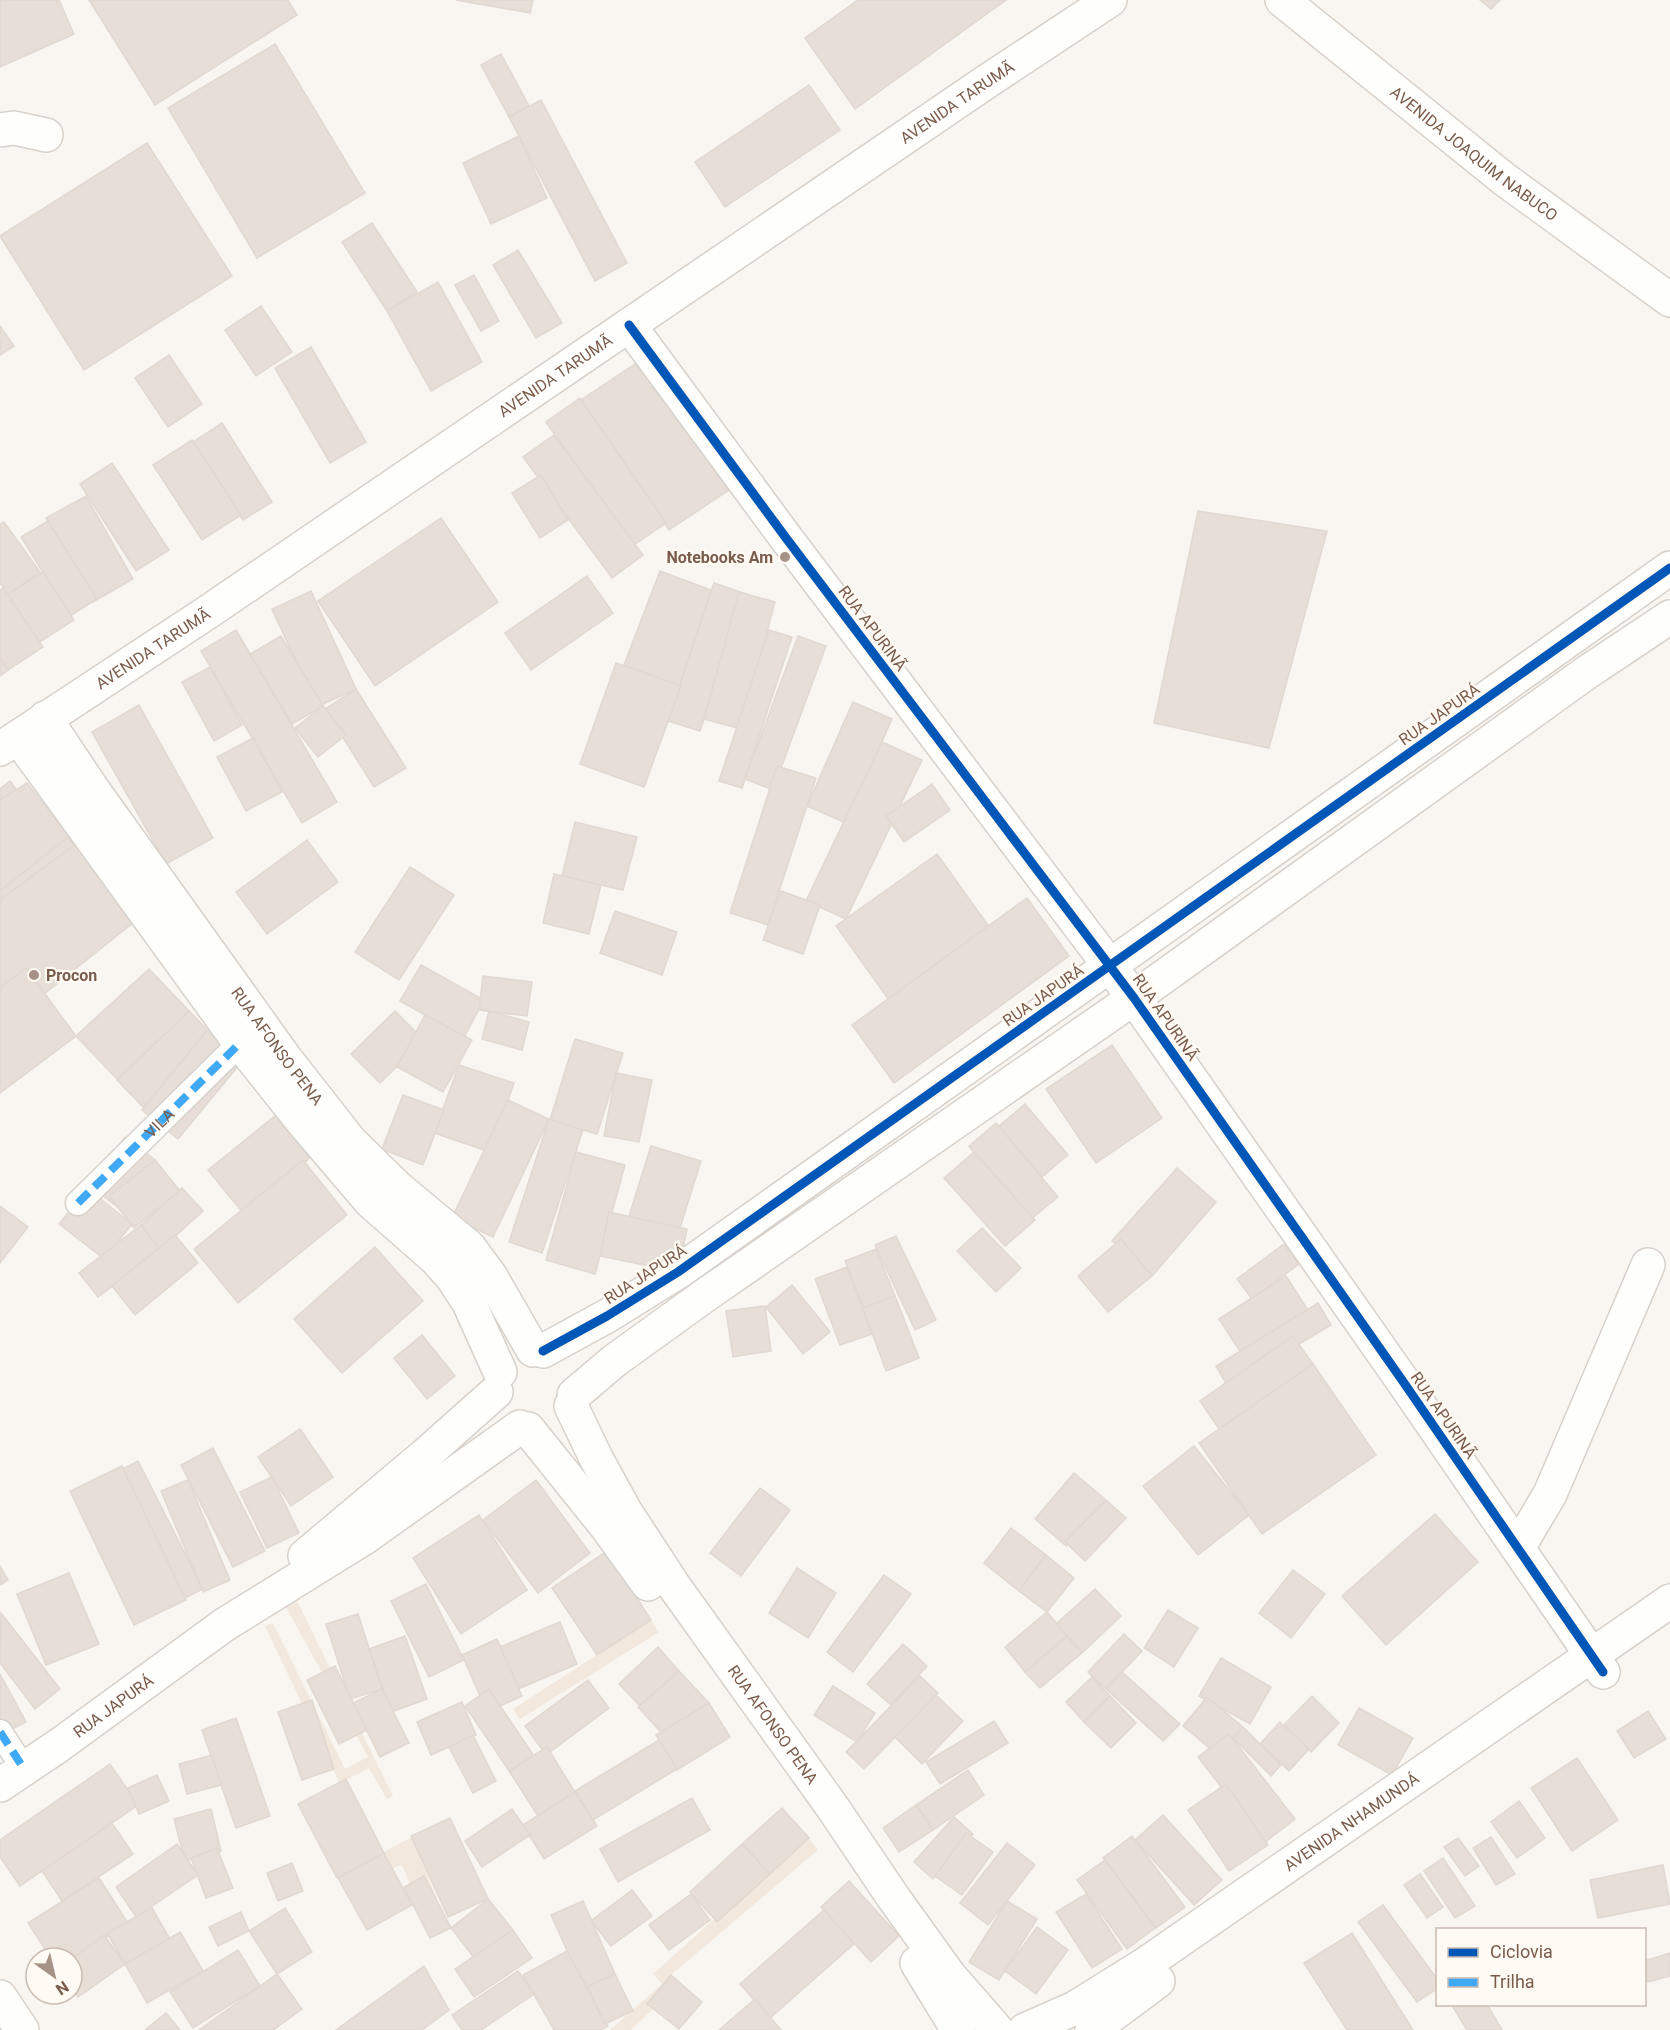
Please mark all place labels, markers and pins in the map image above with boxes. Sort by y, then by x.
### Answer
place label: Notebooks Am [666,548,773,567]
marker: Notebooks Am [778,550,792,564]
place label: Procon [46,966,97,985]
marker: Procon [27,968,41,982]

